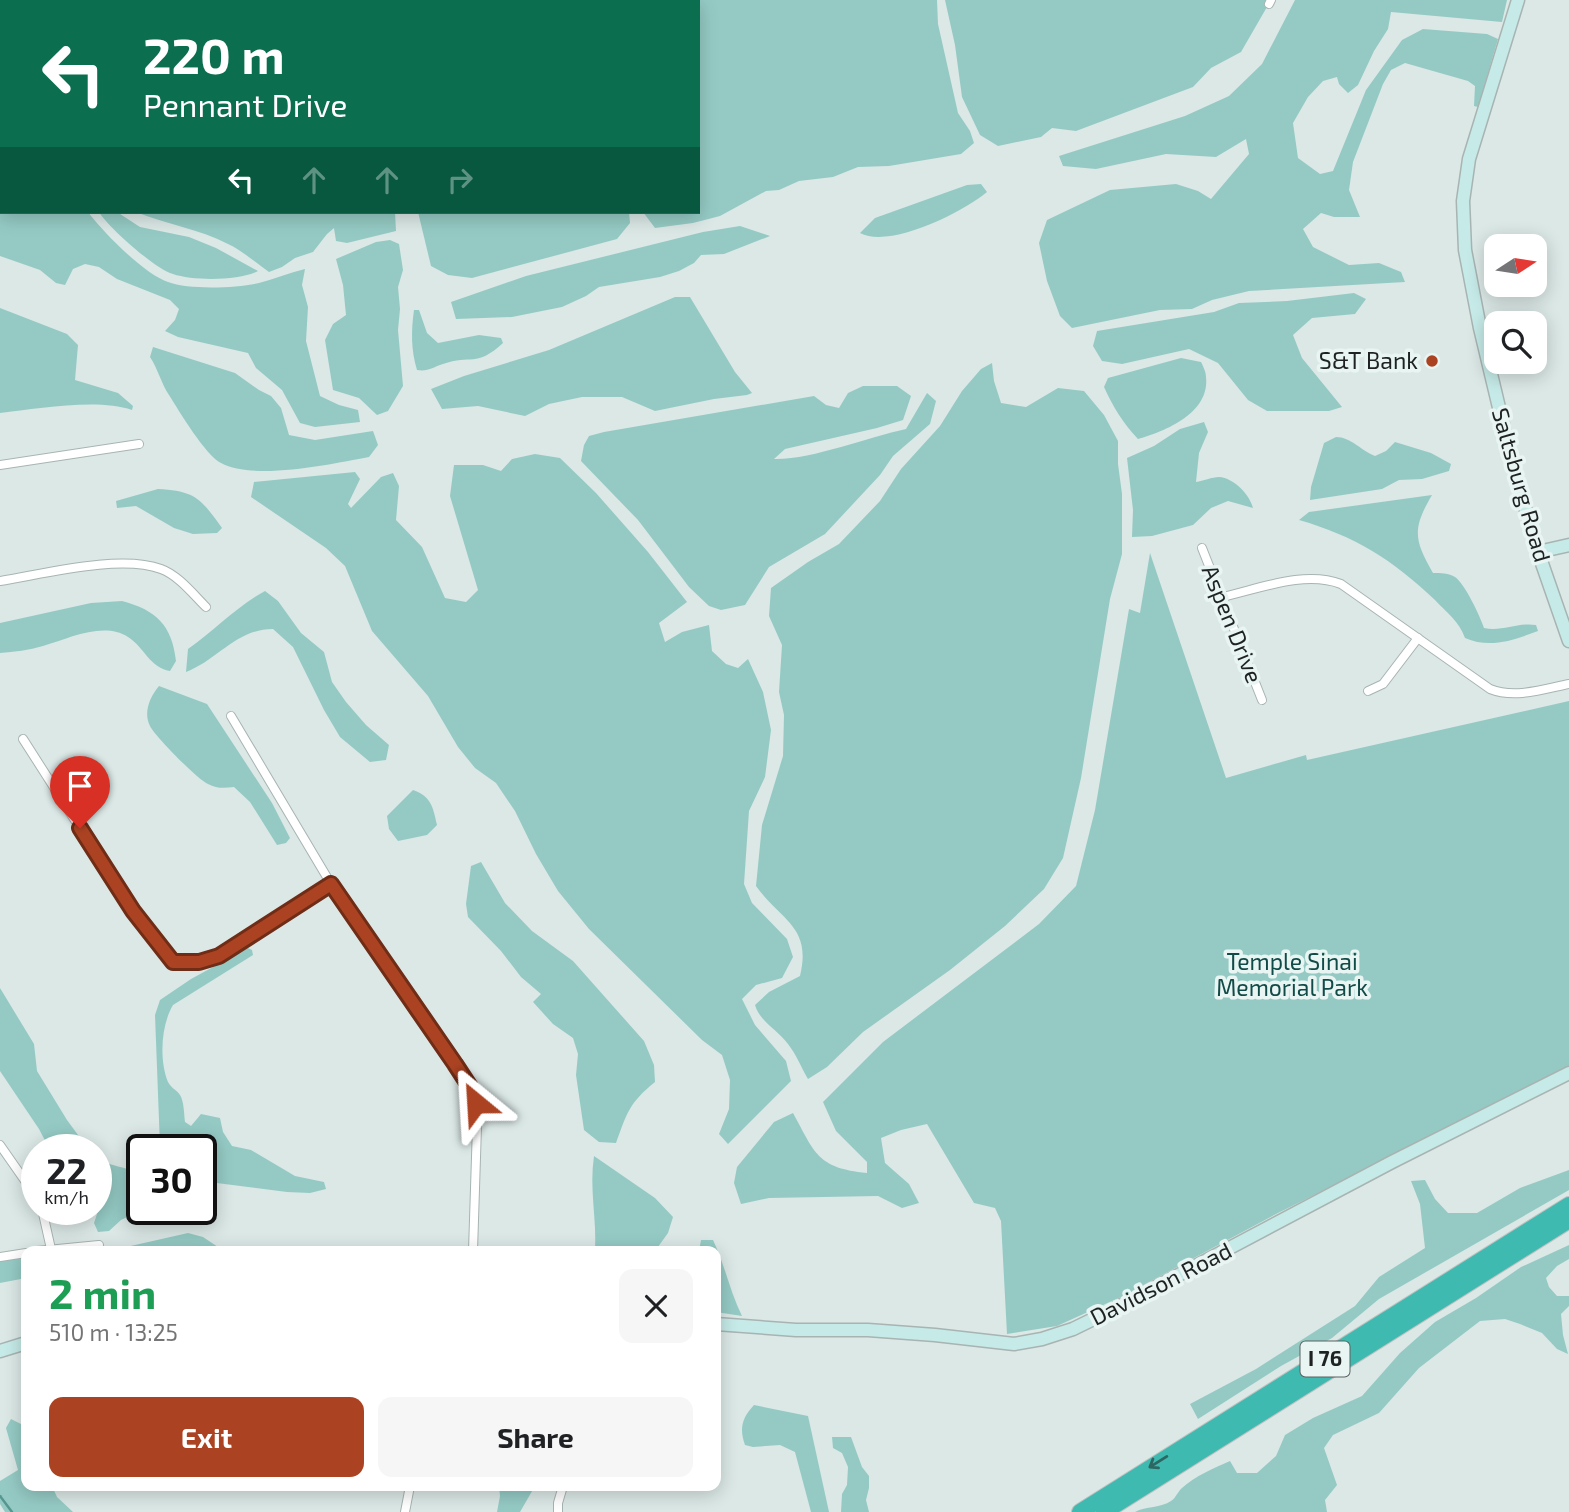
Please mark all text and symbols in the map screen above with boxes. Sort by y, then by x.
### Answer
text: 220 m [143,25,285,84]
icon: left [28,28,119,119]
text: Pennant Drive [143,85,348,123]
icon: left [222,161,260,199]
icon: ahead [295,161,333,199]
icon: ahead [368,161,406,199]
icon: right [441,161,479,199]
north arrow [1484,234,1547,298]
map controls [1484,234,1547,374]
button: search [1484,311,1547,374]
place label: S&T Bank [1319,346,1418,374]
marker: S&T Bank [1424,353,1440,369]
street label: Saltsburg Road [1487,404,1557,565]
street label: Aspen Drive [1197,561,1269,687]
pin [50,756,110,828]
icon: arrive [61,767,99,805]
park label: Temple Sinai Memorial Park [1216,947,1368,1001]
position arrow [439,1066,513,1140]
speed limit sign: 30 [126,1134,217,1225]
text: 22 [46,1149,87,1191]
text: km/h [44,1186,89,1208]
street label: Davidson Road [1085,1235,1236,1331]
text: 2 min [49,1267,156,1317]
button: close [619,1269,693,1343]
text: 510 m · 13:25 [49,1318,178,1346]
road number: I 76 [1300,1342,1350,1376]
button: Exit [49,1397,364,1477]
button: Share [378,1397,693,1477]
one-way arrow [1149,1455,1169,1469]

